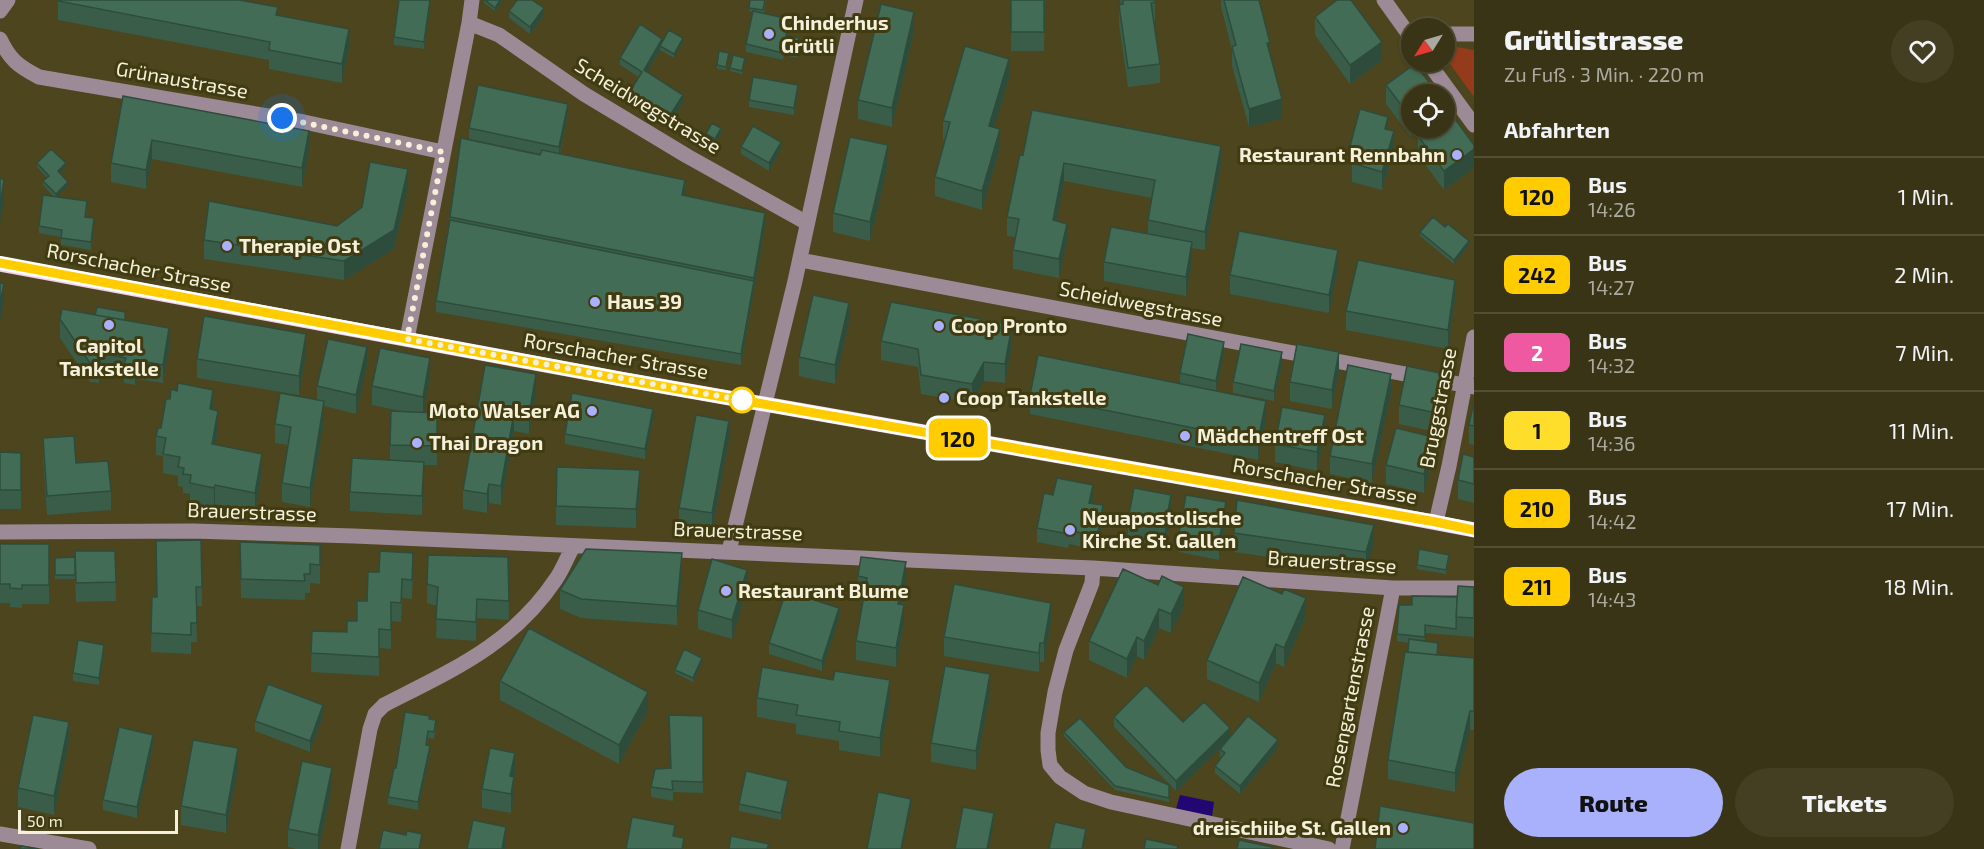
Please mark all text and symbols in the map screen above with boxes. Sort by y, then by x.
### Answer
place label: Chinderhus Grütli [781,10,889,57]
north arrow [1401,18,1455,72]
map controls [1401,18,1455,138]
button: heart [1891,20,1954,83]
text: Grütlistrasse [1504,22,1684,56]
marker: Chinderhus Grütli [762,27,776,41]
street label: Scheidwegstrasse [571,52,726,158]
street label: Grünaustrasse [114,56,250,102]
text: Zu Fuß · 3 Min. · 220 m [1504,62,1704,86]
button: locate [1401,84,1455,138]
your location [267,103,297,133]
text: Abfahrten [1504,116,1610,142]
place label: Restaurant Rennbahn [1239,142,1445,166]
marker: Restaurant Rennbahn [1450,148,1464,162]
text: Bus [1588,171,1627,197]
text: 1 Min. [1898,183,1954,209]
text: 120 [1520,184,1554,209]
text: 14:26 [1588,197,1636,221]
place label: Therapie Ost [239,233,360,257]
street label: Rorschacher Strasse [45,237,233,297]
marker: Therapie Ost [220,239,234,253]
text: Bus [1588,249,1627,275]
text: 2 Min. [1894,261,1954,287]
text: 242 [1518,262,1556,287]
street label: Scheidwegstrasse [1057,275,1225,331]
text: 14:27 [1588,275,1634,299]
place label: Haus 39 [607,289,682,313]
marker: Haus 39 [588,295,602,309]
place label: Coop Pronto [951,313,1067,337]
marker: Capitol Tankstelle [102,318,116,332]
marker: Coop Pronto [932,319,946,333]
street label: Rorschacher Strasse [522,327,710,383]
text: Bus [1588,327,1627,353]
place label: Capitol Tankstelle [59,333,159,380]
text: 7 Min. [1895,339,1954,365]
text: 2 [1531,340,1543,365]
street label: Bruggstrasse [1414,346,1460,470]
text: 14:32 [1588,353,1635,377]
place label: Coop Tankstelle [956,385,1107,409]
unlabelled marker [729,387,755,413]
marker: Coop Tankstelle [937,391,951,405]
place label: Moto Walser AG [429,398,580,422]
marker: Moto Walser AG [585,404,599,418]
text: Bus [1588,405,1627,431]
text: 11 Min. [1889,417,1954,443]
line badge: 120 [924,418,992,458]
text: 1 [1532,418,1542,443]
place label: Mädchentreff Ost [1197,423,1364,447]
text: 120 [941,426,975,451]
marker: Mädchentreff Ost [1178,429,1192,443]
place label: Thai Dragon [429,430,543,454]
text: 14:36 [1588,431,1636,455]
marker: Thai Dragon [410,436,424,450]
street label: Rorschacher Strasse [1231,452,1419,508]
text: Bus [1588,483,1627,509]
text: 17 Min. [1887,495,1954,521]
text: 210 [1520,496,1554,521]
street label: Brauerstrasse [187,497,317,525]
place label: Neuapostolische Kirche St. Gallen [1082,505,1242,552]
text: 14:42 [1588,509,1637,533]
street label: Brauerstrasse [673,516,803,544]
marker: Neuapostolische Kirche St. Gallen [1063,523,1077,537]
street label: Brauerstrasse [1267,545,1397,577]
text: Bus [1588,561,1627,587]
text: 18 Min. [1884,573,1954,599]
text: 211 [1522,574,1552,599]
place label: Restaurant Blume [738,578,909,602]
marker: Restaurant Blume [719,584,733,598]
text: 14:43 [1588,587,1636,611]
street label: Rosengartenstrasse [1320,604,1378,789]
button: Route [1504,768,1723,837]
button: Tickets [1735,768,1954,837]
scale bar [18,807,178,834]
text: 50 m [27,811,63,830]
place label: dreischiibe St. Gallen [1193,815,1391,839]
marker: dreischiibe St. Gallen [1396,821,1410,835]

